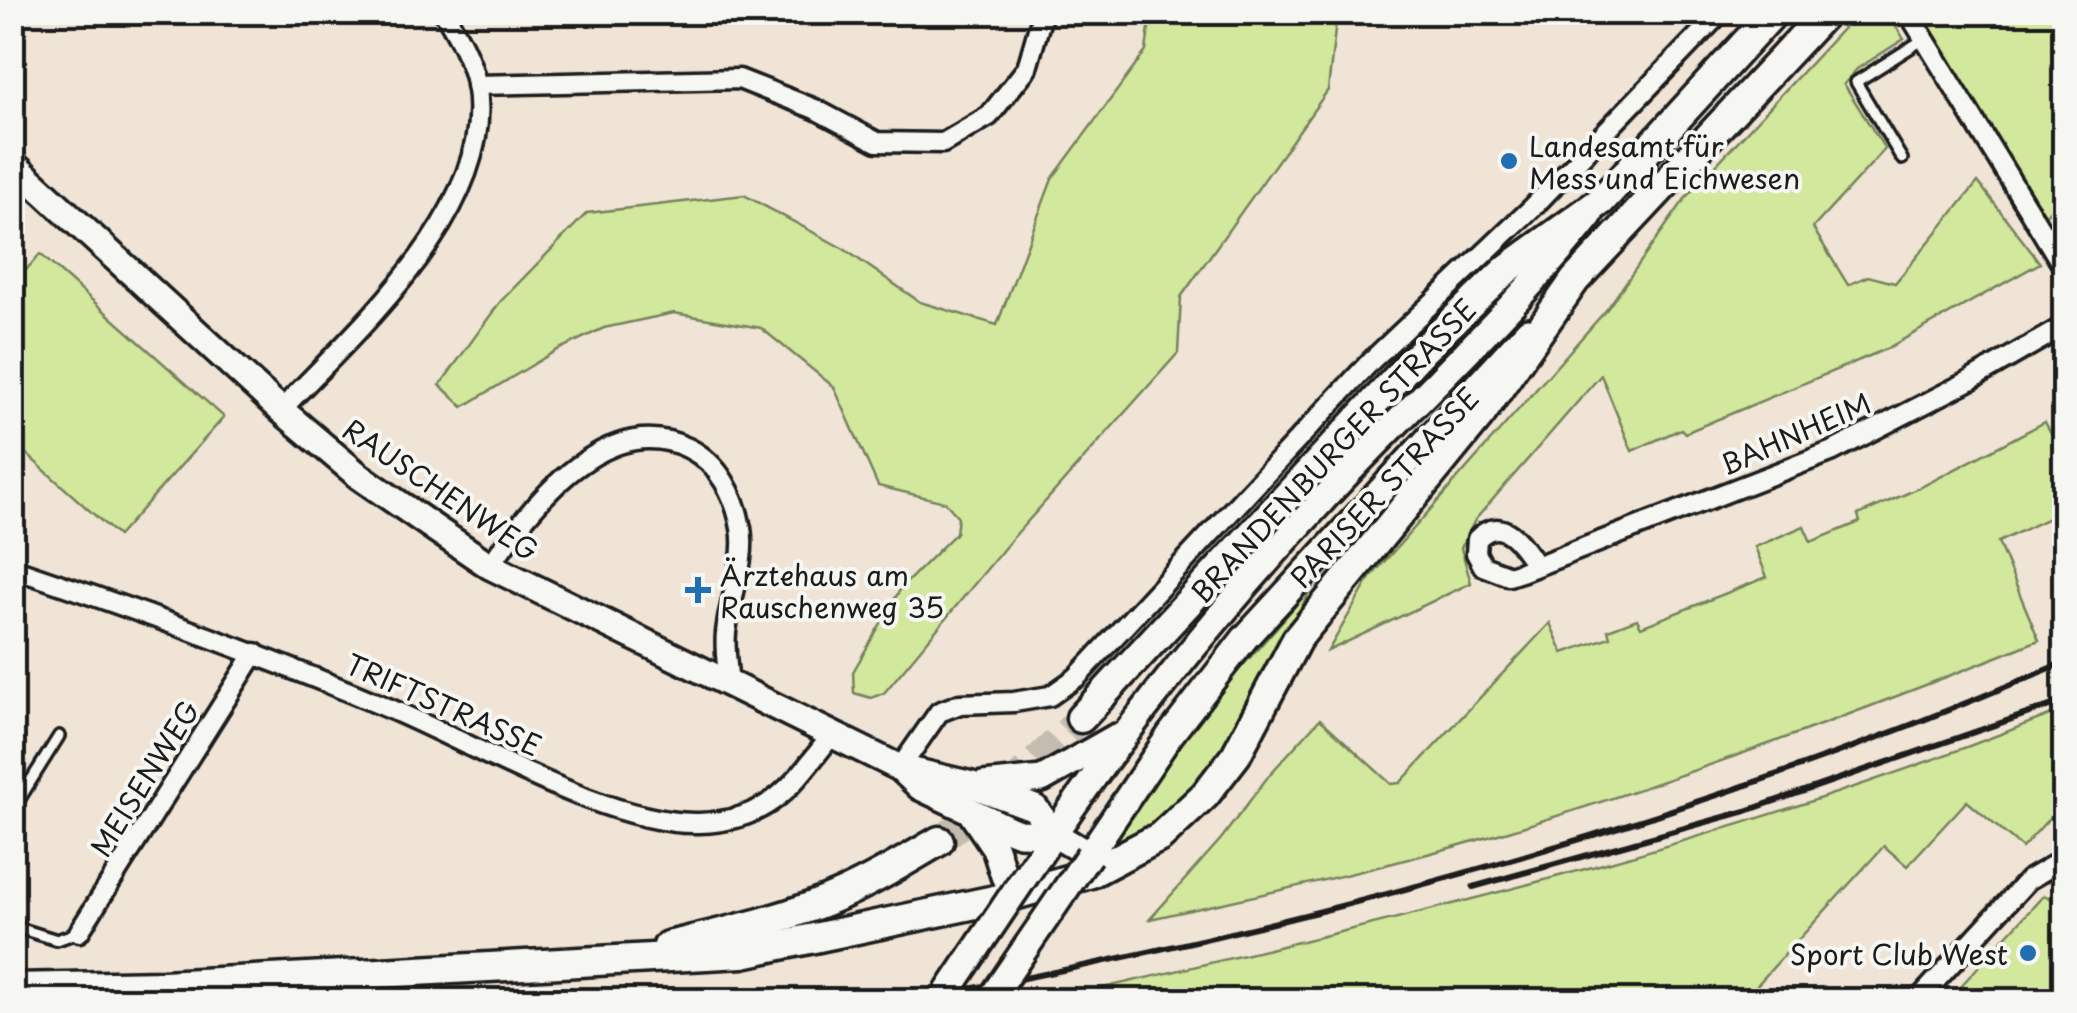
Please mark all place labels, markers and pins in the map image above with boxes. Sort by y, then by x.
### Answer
place label: Landesamt für Mess und Eichwesen [1529,124,1800,199]
marker: Landesamt für Mess und Eichwesen [1498,150,1520,172]
place label: Ärztehaus am Rauschenweg 35 [720,553,944,628]
marker: Ärztehaus am Rauschenweg 35 [685,577,711,603]
place label: Sport Club West [1790,932,2008,975]
marker: Sport Club West [2017,942,2039,964]

